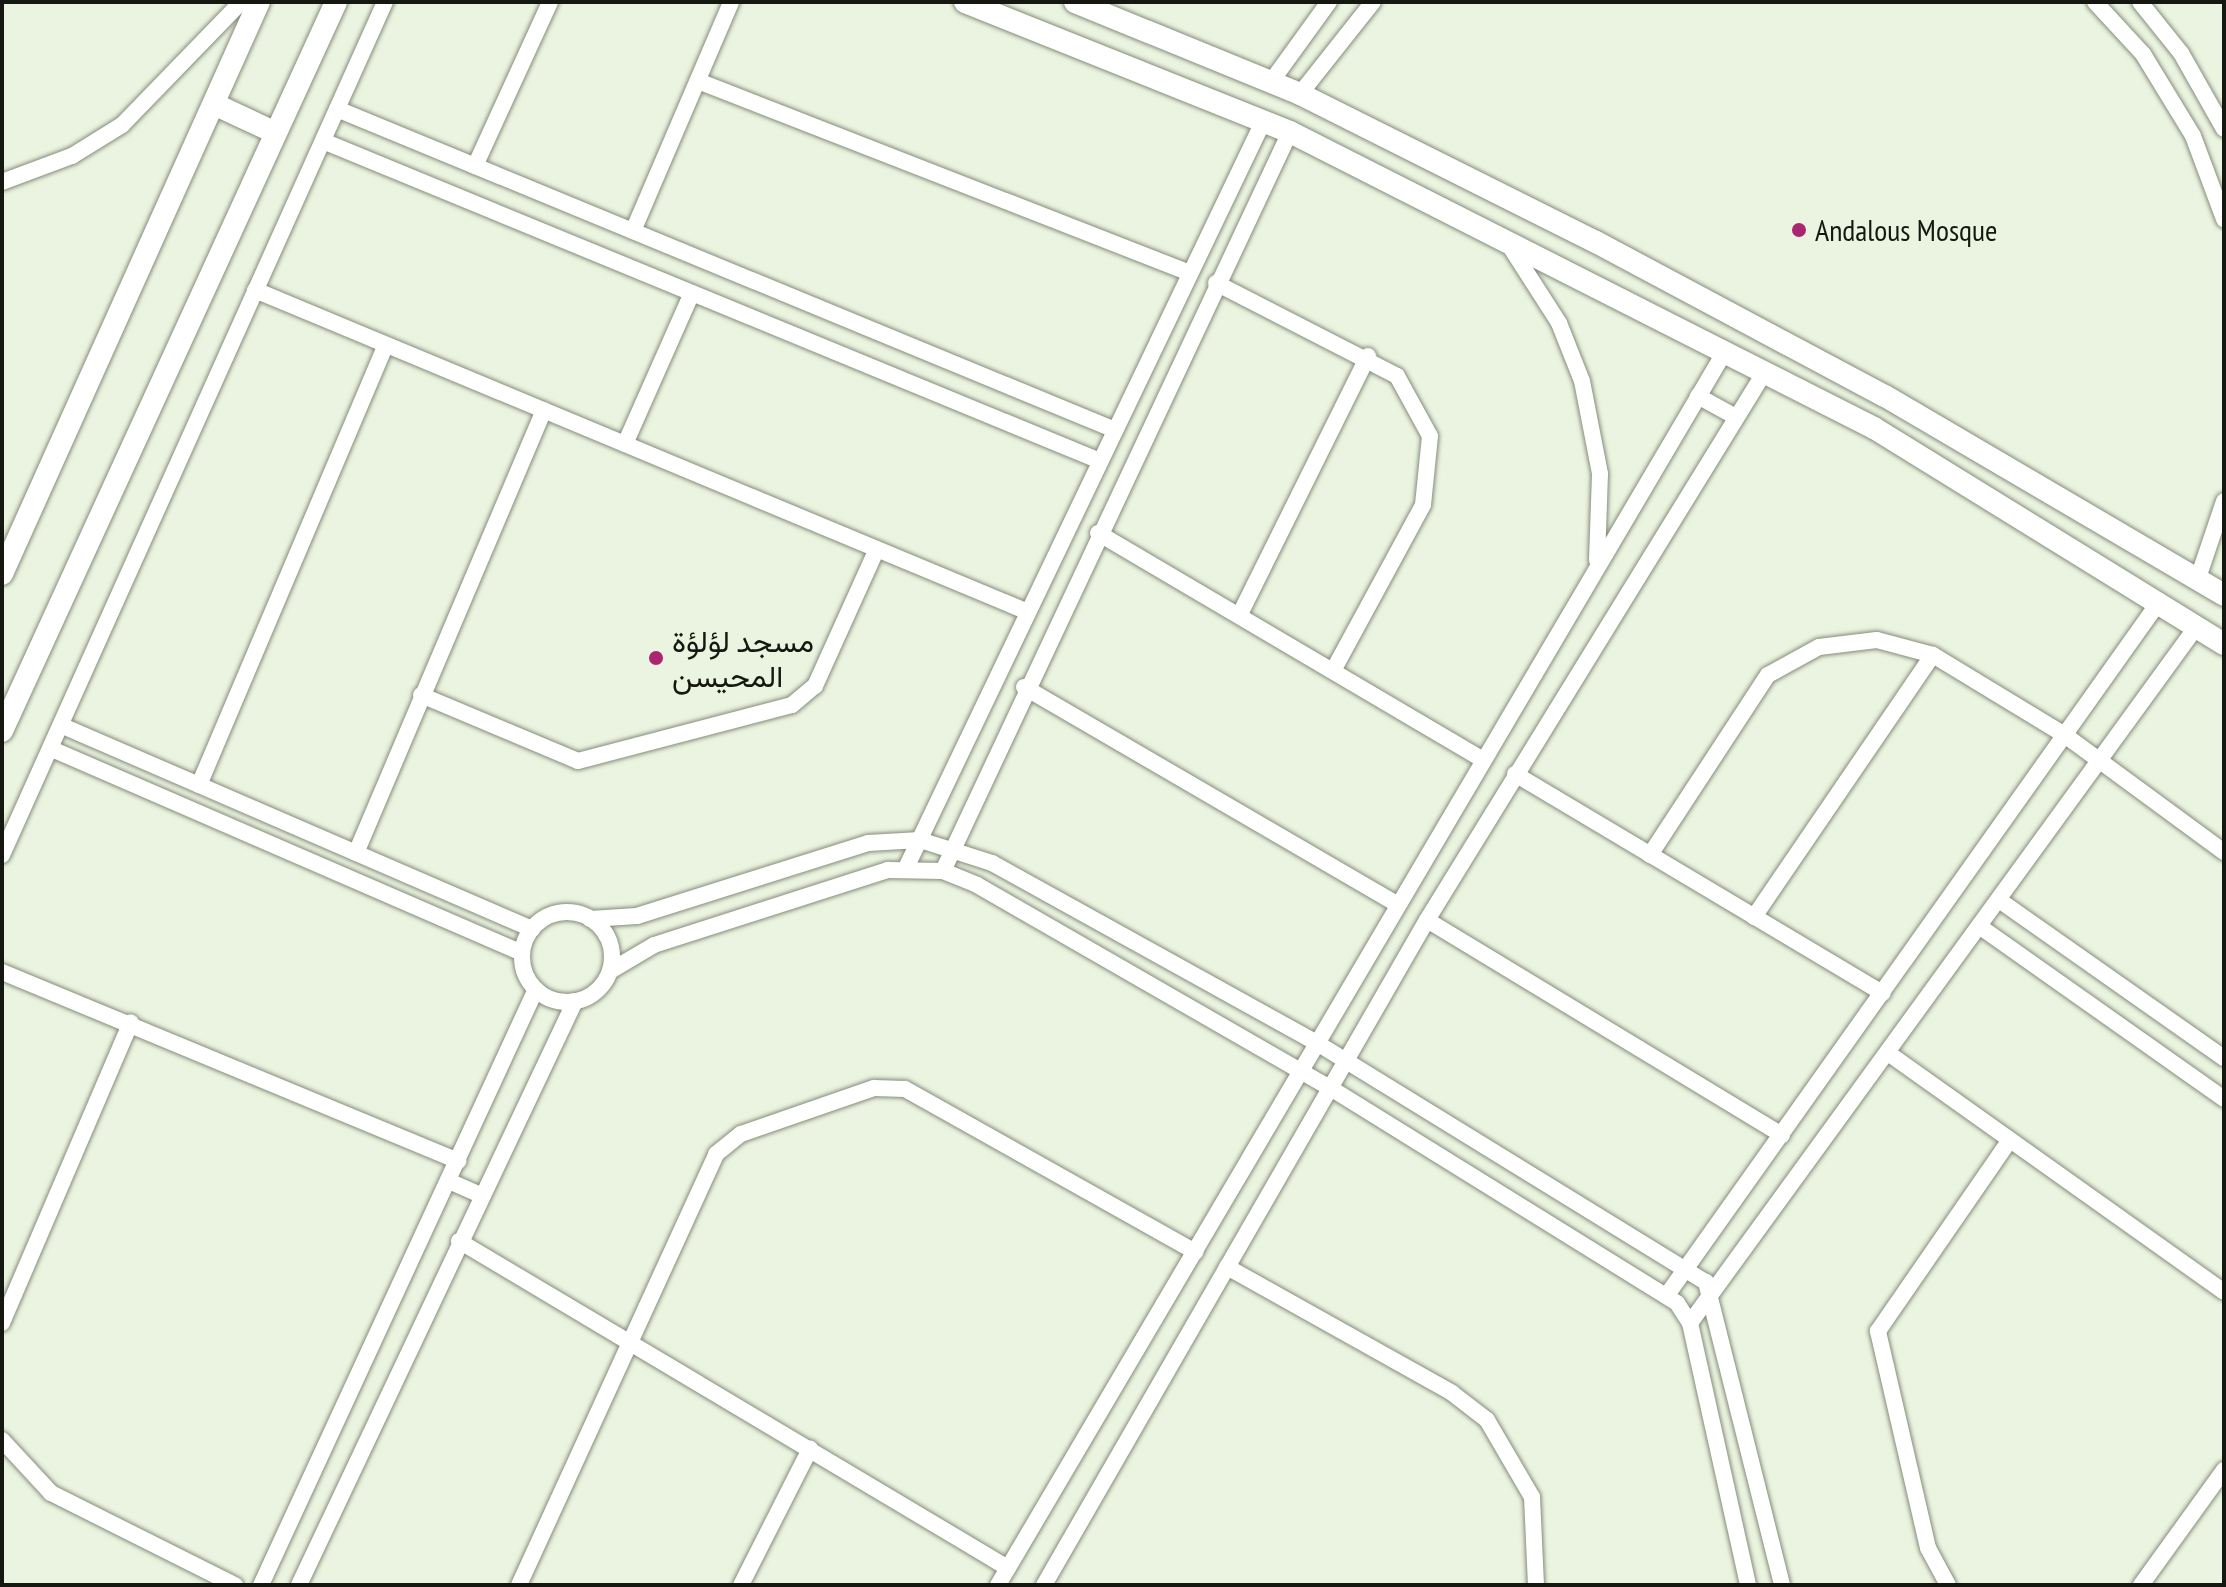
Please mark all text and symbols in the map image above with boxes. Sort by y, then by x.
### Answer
place label: Andalous Mosque [1815,212,1997,248]
marker: Andalous Mosque [1790,221,1808,239]
place label: مسجد لؤلؤة المحيسن [672,623,814,694]
marker: مسجد لؤلؤة المحيسن [647,649,665,667]

